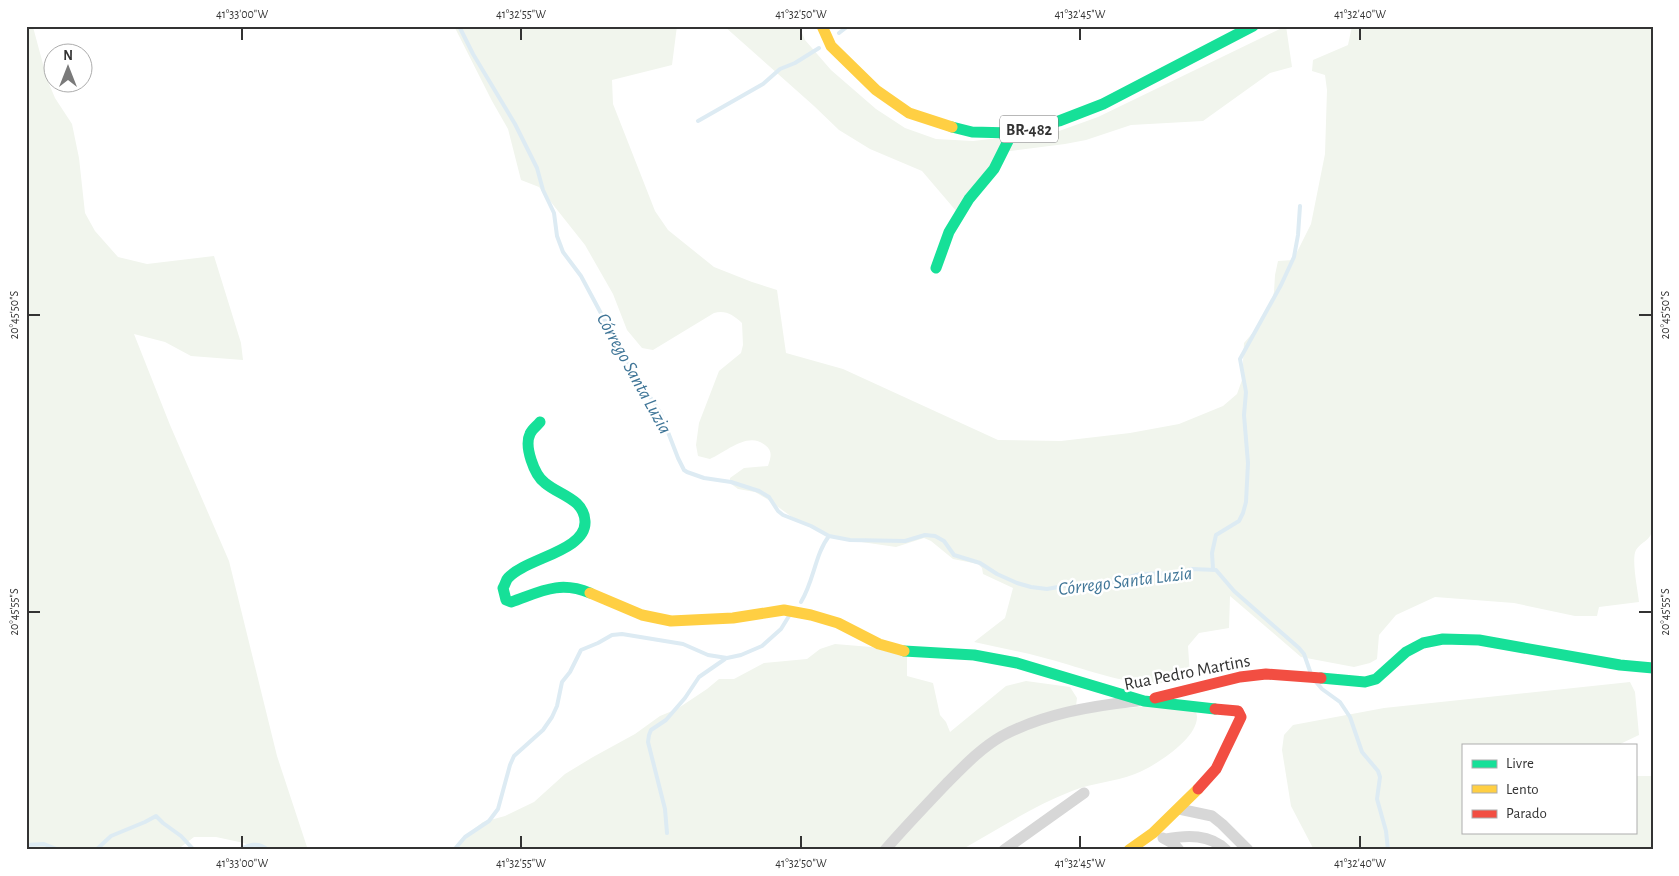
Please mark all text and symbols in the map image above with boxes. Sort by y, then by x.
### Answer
text: 41°33'00"W [216,8,268,20]
text: 41°32'55"W [496,8,546,20]
text: 41°32'50"W [775,8,827,20]
text: 41°32'45"W [1055,8,1106,20]
text: 41°32'40"W [1334,8,1386,20]
north arrow [42,42,92,92]
text: N [63,49,73,63]
road number: BR-482 [1000,116,1058,142]
text: 20°45'50"S [8,290,20,339]
text: 20°45'50"S [1659,290,1671,339]
water label: Córrego Santa Luzia [593,310,675,437]
water label: Córrego Santa Luzia [1057,564,1193,599]
text: 20°45'55"S [8,588,20,636]
text: 20°45'55"S [1659,588,1671,636]
street label: Rua Pedro Martins [1123,652,1252,694]
legend [1462,744,1636,834]
text: Livre [1506,756,1534,771]
text: Lento [1506,782,1539,797]
text: Parado [1506,806,1547,821]
text: 41°33'00"W [216,857,268,869]
text: 41°32'55"W [496,857,546,869]
text: 41°32'50"W [775,857,827,869]
text: 41°32'45"W [1055,857,1106,869]
text: 41°32'40"W [1334,857,1386,869]

